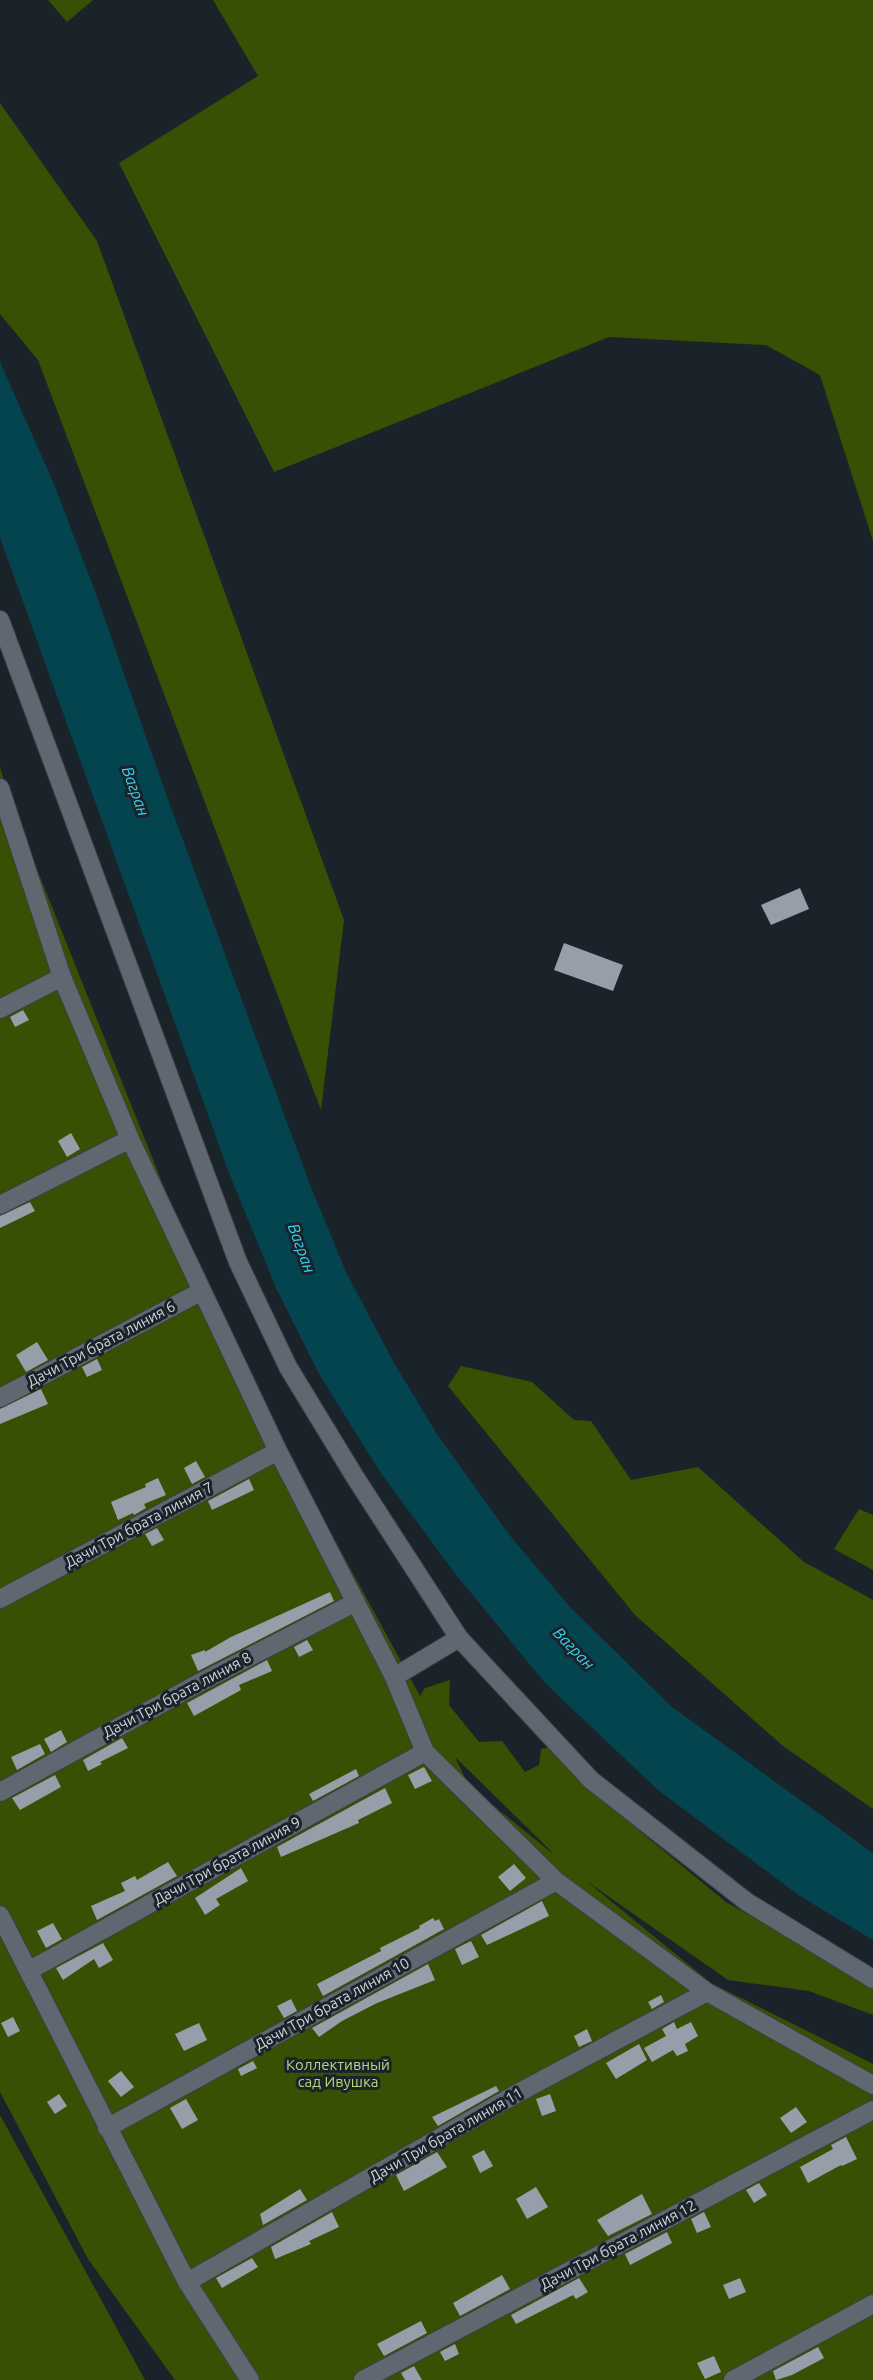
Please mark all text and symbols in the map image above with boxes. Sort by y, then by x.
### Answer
water label: Вагран [119,764,153,818]
water label: Вагран [285,1221,319,1275]
street label: Дачи Три брата линия 6 [24,1297,178,1390]
street label: Дачи Три брата линия 7 [62,1478,216,1571]
water label: Вагран [550,1623,598,1673]
street label: Дачи Три брата линия 8 [100,1648,254,1741]
street label: Дачи Три брата линия 9 [150,1813,303,1908]
street label: Дачи Три брата линия 10 [251,1954,412,2053]
park label: Коллективный сад Ивушка [286,2056,390,2090]
street label: Дачи Три брата линия 11 [366,2084,525,2185]
street label: Дачи Три брата линия 12 [537,2196,699,2293]

